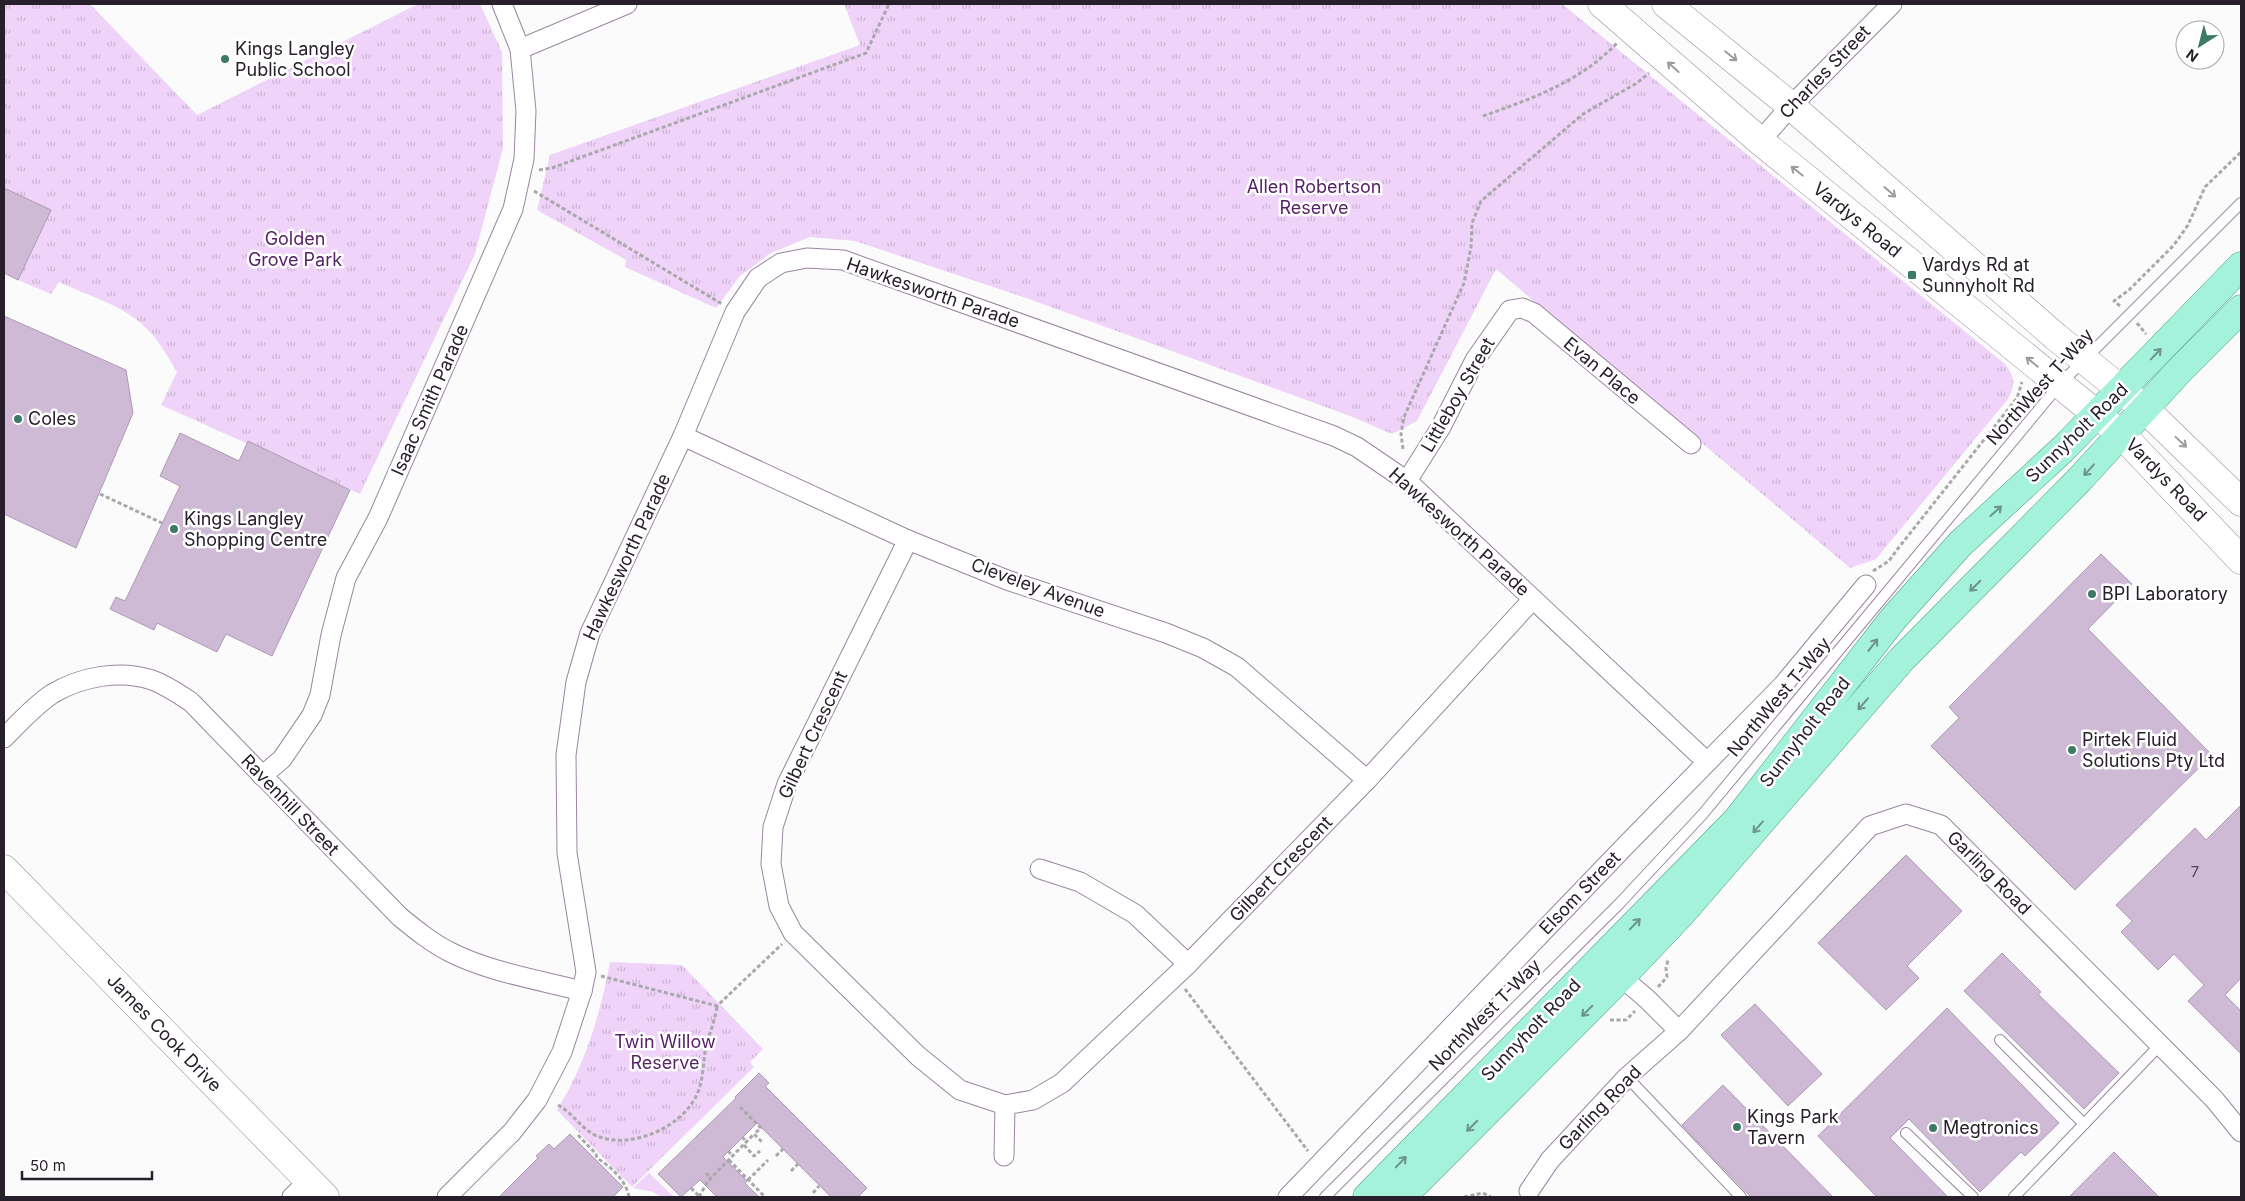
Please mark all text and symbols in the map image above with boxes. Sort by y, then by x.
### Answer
north arrow [2175,20,2225,70]
street label: Charles Street [1775,21,1874,123]
place label: Kings Langley Public School [235,38,355,80]
text: N [2183,46,2201,66]
one-way arrow [1725,51,1738,62]
marker: Kings Langley Public School [219,53,231,65]
one-way arrow [1667,61,1680,72]
one-way arrow [1791,166,1804,177]
park label: Allen Robertson Reserve [1247,176,1381,218]
street label: Vardys Road [1809,178,1906,262]
one-way arrow [1884,186,1897,198]
park label: Golden Grove Park [248,228,342,270]
street label: Hawkesworth Parade [844,253,1022,332]
place label: Vardys Rd at Sunnyholt Rd [1922,254,2035,296]
marker: Vardys Rd at Sunnyholt Rd [1906,269,1918,281]
street label: Isaac Smith Parade [387,321,472,479]
street label: NorthWest T-Way [1982,324,2097,449]
street label: Evan Place [1560,333,1645,409]
street label: Littleboy Street [1416,334,1499,456]
one-way arrow [2150,348,2162,360]
one-way arrow [2026,356,2039,367]
street label: Sunnyholt Road [2021,379,2132,487]
place label: Coles [28,408,76,429]
marker: Coles [12,413,24,425]
street label: Vardys Road [2122,434,2211,526]
one-way arrow [2175,436,2187,448]
street label: Hawkesworth Parade [1385,463,1534,600]
one-way arrow [2083,463,2095,476]
street label: Hawkesworth Parade [579,470,674,643]
one-way arrow [1989,505,2002,517]
place label: Kings Langley Shopping Centre [184,508,327,550]
marker: Kings Langley Shopping Centre [168,523,180,535]
street label: Cleveley Avenue [968,554,1108,621]
one-way arrow [1969,580,1981,592]
place label: BPI Laboratory [2102,583,2228,604]
marker: BPI Laboratory [2086,588,2098,600]
street label: NorthWest T-Way [1723,633,1835,761]
one-way arrow [1868,639,1879,652]
street label: Gilbert Crescent [774,667,851,802]
street label: Sunnyholt Road [1755,672,1854,791]
one-way arrow [1858,697,1869,710]
place label: Pirtek Fluid Solutions Pty Ltd [2082,729,2225,771]
marker: Pirtek Fluid Solutions Pty Ltd [2066,744,2078,756]
street label: Ravenhill Street [237,750,344,859]
street label: Gilbert Crescent [1225,811,1336,926]
one-way arrow [1752,821,1763,834]
street label: Garling Road [1943,827,2035,919]
street label: Elsom Street [1535,847,1624,938]
house number: 7 [2191,862,2199,881]
one-way arrow [1629,918,1641,930]
street label: NorthWest T-Way [1424,954,1545,1075]
street label: James Cook Drive [103,969,226,1096]
street label: Sunnyholt Road [1477,974,1585,1085]
one-way arrow [1581,1005,1593,1018]
park label: Twin Willow Reserve [614,1031,716,1073]
street label: Garling Road [1554,1061,1645,1154]
place label: Kings Park Tavern [1747,1106,1839,1148]
place label: Megtronics [1943,1117,2039,1138]
one-way arrow [1466,1120,1478,1133]
marker: Kings Park Tavern [1731,1121,1743,1133]
marker: Megtronics [1927,1122,1939,1134]
scale bar [22,1148,152,1180]
text: 50 m [30,1156,66,1175]
one-way arrow [1395,1156,1407,1169]

